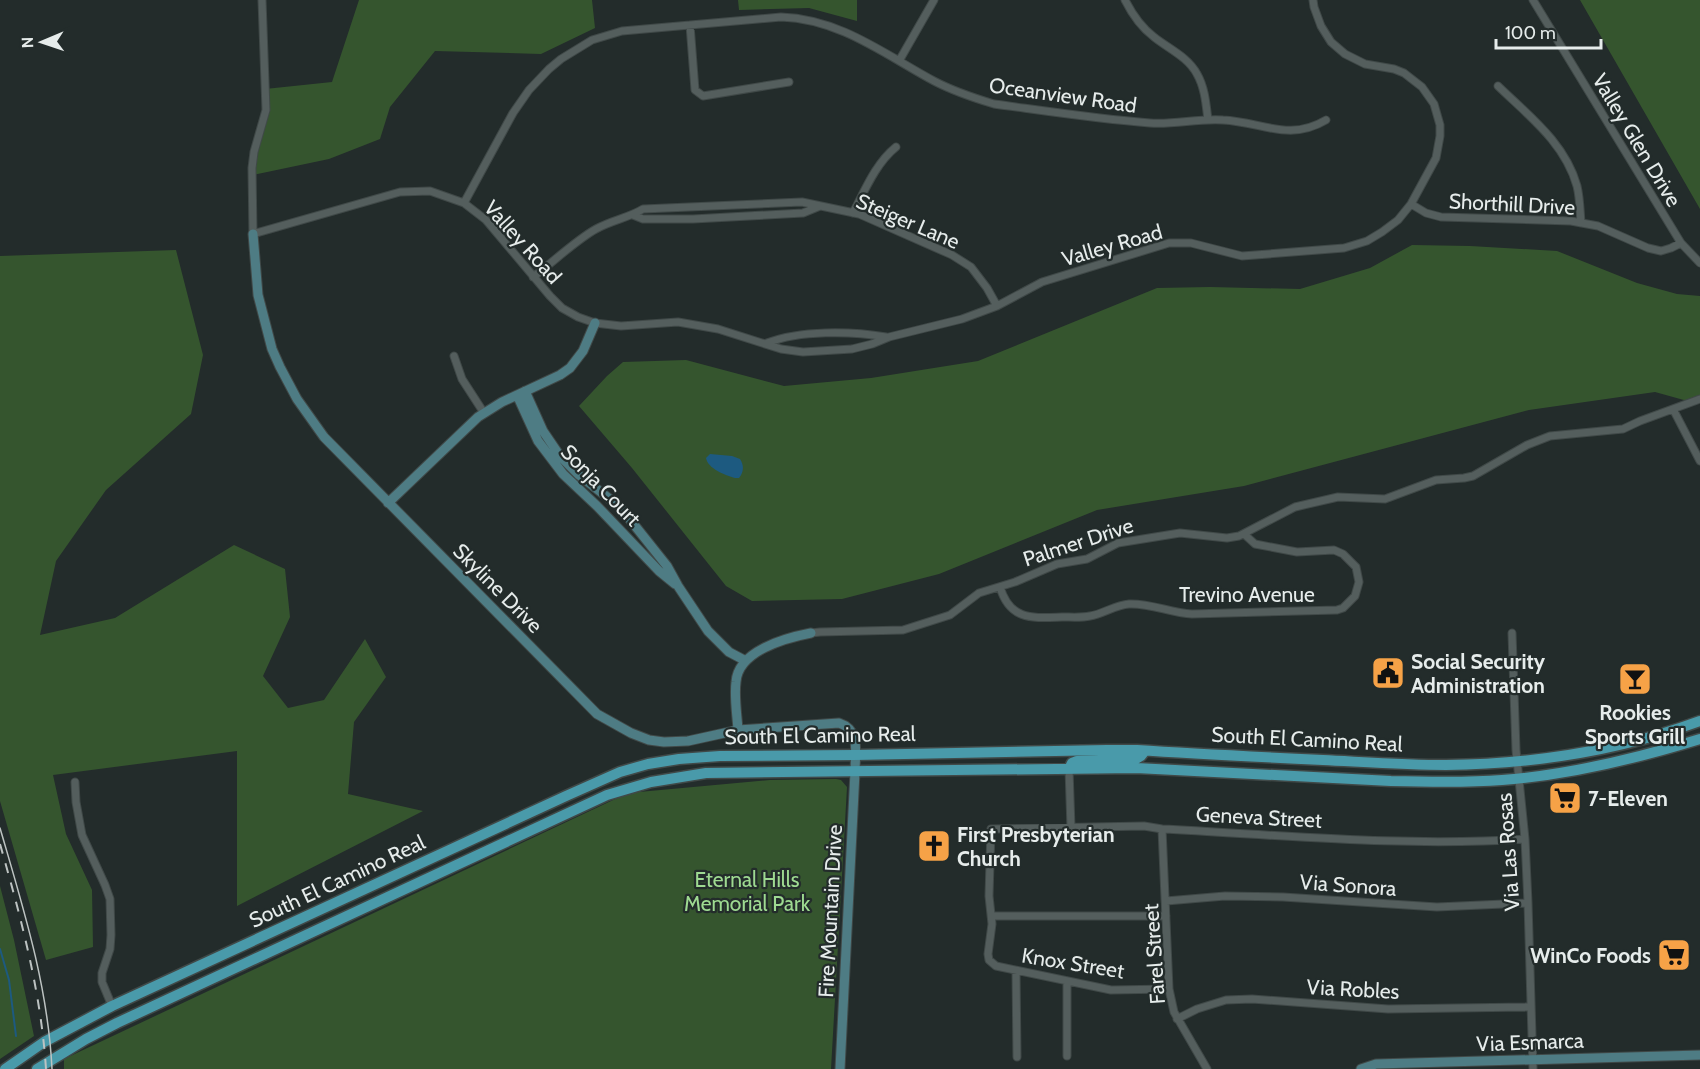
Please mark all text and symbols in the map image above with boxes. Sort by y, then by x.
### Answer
north arrow [12,12,72,72]
scale bar [1496,12,1601,50]
text: 100 m [1505,22,1556,44]
text: N [18,37,37,48]
street label: Valley Glen Drive [1587,69,1687,211]
street label: Oceanview Road [988,72,1138,118]
street label: Steiger Lane [853,188,964,254]
street label: Shorthill Drive [1448,188,1576,220]
street label: Valley Road [479,195,567,289]
street label: Valley Road [1059,219,1165,271]
street label: Sonja Court [555,439,646,532]
street label: Palmer Drive [1020,512,1136,572]
street label: Skyline Drive [448,538,548,638]
street label: Trevino Avenue [1179,582,1315,607]
place label: Social Security Administration [1411,649,1546,698]
public building icon: Social Security Administration [1370,655,1406,691]
bar icon: Rookies Sports Grill [1617,661,1653,697]
place label: Rookies Sports Grill [1585,700,1686,749]
street label: South El Camino Real [724,721,916,749]
street label: South El Camino Real [1211,722,1403,756]
supermarket icon: 7-Eleven [1547,780,1583,816]
place label: 7-Eleven [1588,786,1668,811]
street label: Via Las Rosas [1491,792,1525,912]
street label: Geneva Street [1195,801,1323,833]
place label: First Presbyterian Church [957,822,1115,871]
street label: Fire Mountain Drive [813,824,847,998]
church icon: First Presbyterian Church [916,828,952,864]
street label: South El Camino Real [245,829,429,933]
park label: Eternal Hills Memorial Park [684,867,811,916]
street label: Via Sonora [1299,869,1397,901]
street label: Farel Street [1138,903,1170,1005]
supermarket icon: WinCo Foods [1656,937,1692,973]
street label: Knox Street [1020,943,1126,983]
place label: WinCo Foods [1530,943,1651,968]
street label: Via Robles [1306,974,1400,1004]
street label: Via Esmarca [1476,1028,1584,1056]

